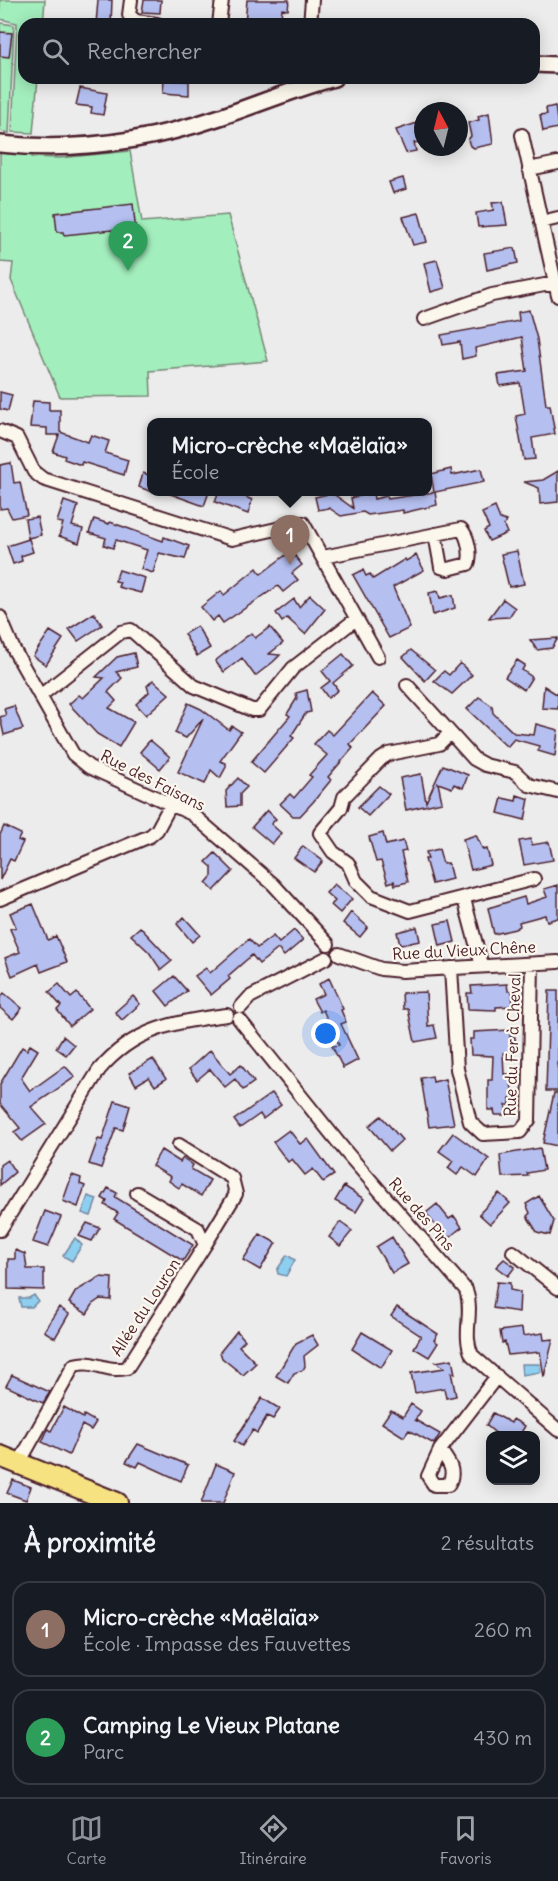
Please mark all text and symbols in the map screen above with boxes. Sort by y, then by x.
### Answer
search box [18,18,540,84]
icon: search [39,35,72,68]
text: Rechercher [87,37,202,65]
north arrow [414,102,468,156]
pin: 2 [108,222,148,271]
popup [147,418,432,496]
text: Micro-crèche «Maëlaïa» [171,431,408,459]
text: École [171,459,219,484]
pin: 1 [270,516,310,565]
street label: Rue des Faisans [97,745,209,815]
street label: Rue du Vieux Chêne [392,936,536,964]
street label: Rue du Fer à Cheval [500,973,524,1117]
your location [311,1019,340,1048]
street label: Rue des Pins [385,1173,459,1255]
street label: Allée du Louron [106,1254,184,1360]
map controls [486,1431,540,1485]
button: layers [486,1431,540,1485]
text: À proximité [24,1526,156,1559]
text: 2 résultats [441,1530,534,1555]
text: Micro-crèche «Maëlaïa» [83,1603,319,1631]
text: 1 [42,1617,49,1642]
text: 260 m [474,1617,532,1642]
text: École · Impasse des Fauvettes [83,1631,351,1656]
text: Camping Le Vieux Platane [83,1711,340,1739]
text: 2 [40,1725,51,1750]
text: 430 m [474,1725,532,1750]
text: Parc [83,1739,124,1764]
tab: Carte [67,1812,106,1868]
tab: Itinéraire [240,1812,307,1868]
tab: Favoris [440,1812,491,1868]

